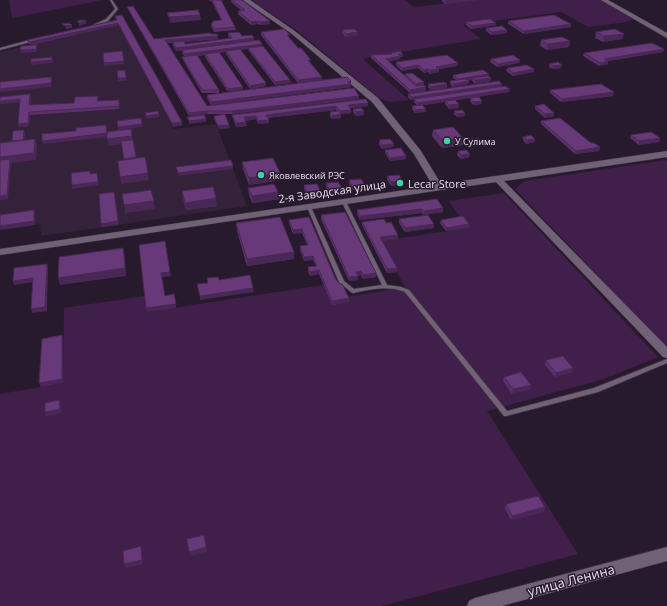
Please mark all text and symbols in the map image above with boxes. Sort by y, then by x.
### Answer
place label: У Сулима [455,135,496,148]
marker: У Сулима [442,136,452,146]
place label: Яковлевский РЭС [269,169,345,182]
marker: Яковлевский РЭС [256,170,266,180]
street label: 2-я Заводская улица [277,176,387,206]
place label: Lecar Store [408,176,466,191]
marker: Lecar Store [395,178,405,188]
street label: улица Ленина [526,560,616,600]

